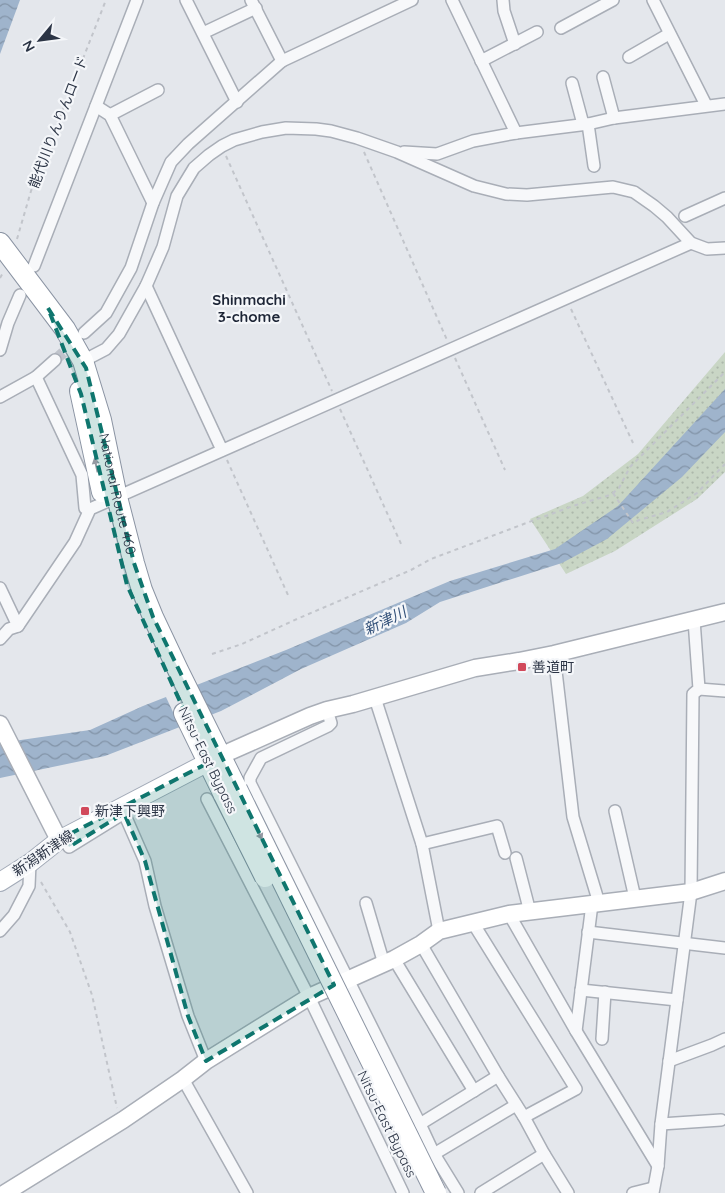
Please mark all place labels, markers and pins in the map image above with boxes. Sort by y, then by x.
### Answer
place label: 善道町 [532,658,574,676]
marker: 善道町 [516,661,528,673]
place label: 新津下興野 [95,802,165,820]
marker: 新津下興野 [79,805,91,817]

